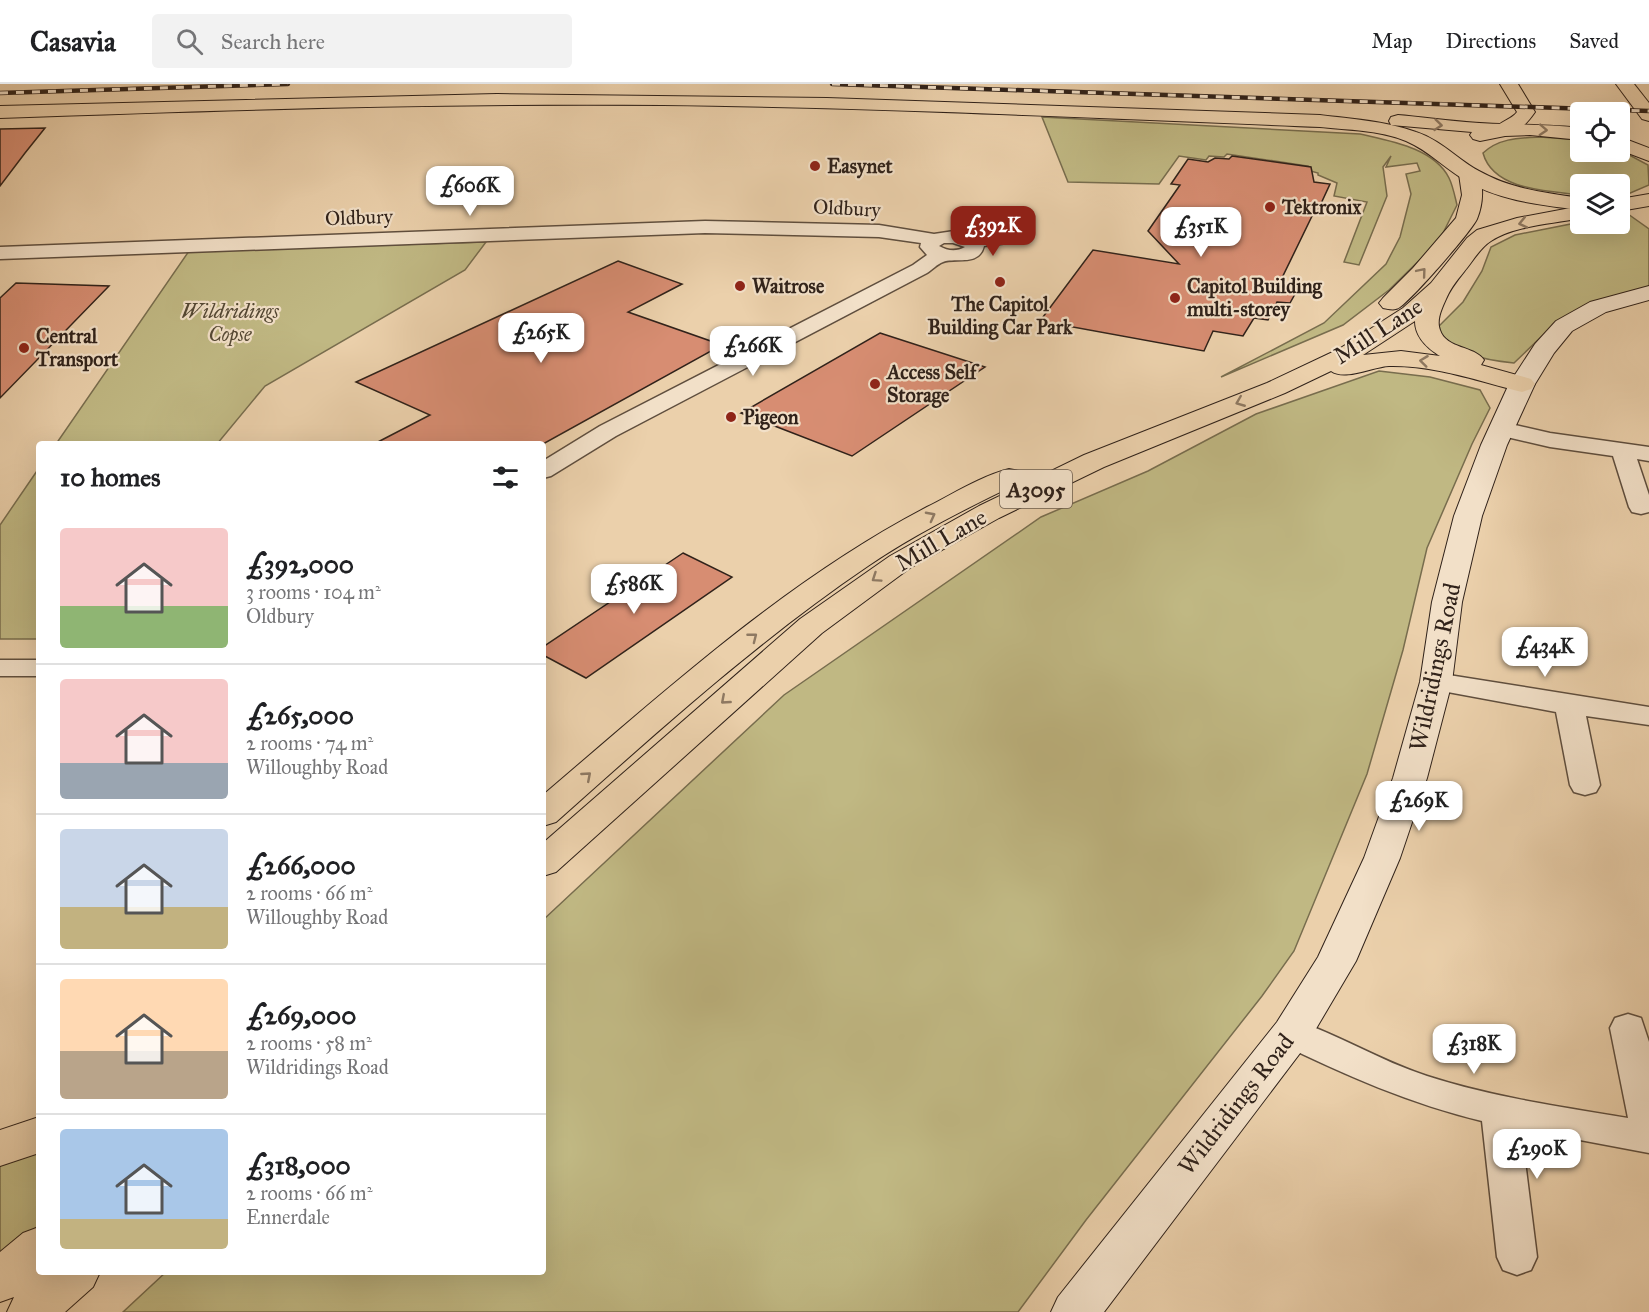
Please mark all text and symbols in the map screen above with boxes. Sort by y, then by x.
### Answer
search box [152,14,572,68]
text: Casavia [30,24,116,59]
icon: search [173,25,206,58]
text: Search here [221,28,325,55]
text: Map [1372,28,1413,54]
text: Directions [1446,28,1536,54]
text: Saved [1569,28,1619,54]
map controls [1570,102,1630,234]
button: locate [1570,102,1630,162]
one-way arrow [1433,118,1443,131]
one-way arrow [1538,123,1547,136]
place label: Easynet [827,154,894,179]
marker: Easynet [808,159,822,173]
pin: £606K [428,166,512,217]
text: £606K [440,173,500,197]
button: layers [1570,174,1630,234]
street label: Oldbury [813,194,882,222]
place label: Tektronix [1281,195,1363,219]
marker: Tektronix [1263,200,1277,214]
street label: Oldbury [325,204,394,230]
pin: £392K [951,206,1035,257]
pin: £351K [1159,207,1243,258]
text: £392K [965,213,1021,237]
text: £351K [1174,214,1228,238]
one-way arrow [1519,215,1529,228]
one-way arrow [1415,268,1426,279]
place label: Waitrose [752,274,825,298]
place label: Capitol Building multi-storey [1186,274,1323,322]
marker: The Capitol Building Car Park [993,275,1007,289]
marker: Waitrose [733,279,747,293]
marker: Capitol Building multi-storey [1168,291,1182,305]
street label: Mill Lane [1328,291,1428,371]
place label: The Capitol Building Car Park [928,292,1073,340]
park label: Wildridings Copse [181,299,280,347]
pin: £265K [499,313,583,364]
text: £265K [512,320,570,344]
place label: Central Transport [35,324,119,372]
pin: £266K [711,326,795,377]
text: £266K [724,333,782,357]
marker: Central Transport [17,341,31,355]
one-way arrow [1420,356,1429,368]
place label: Access Self Storage [885,360,980,408]
marker: Access Self Storage [868,377,882,391]
one-way arrow [1235,395,1246,407]
place label: Pigeon [743,405,799,430]
marker: Pigeon [724,410,738,424]
text: 10 homes [60,461,161,493]
icon: filters [489,461,522,494]
road number: A3095 [1000,470,1072,508]
street label: Mill Lane [890,502,992,578]
one-way arrow [925,512,936,523]
text: £392,000 [246,548,354,580]
icon: home [108,552,180,624]
pin: £586K [592,564,676,615]
text: £586K [605,571,663,595]
one-way arrow [872,571,883,582]
text: 3 rooms · 104 m² [246,580,381,604]
street label: Wildridings Road [1403,580,1467,754]
text: Oldbury [246,604,314,628]
pin: £434K [1503,627,1587,678]
one-way arrow [746,633,757,644]
text: £434K [1516,634,1574,658]
one-way arrow [720,693,731,704]
text: £265,000 [246,699,354,731]
icon: home [108,703,180,775]
text: 2 rooms · 74 m² [246,731,373,755]
text: Willoughby Road [246,755,388,779]
one-way arrow [580,772,591,783]
pin: £269K [1377,781,1461,832]
text: £269K [1390,788,1448,812]
text: £266,000 [246,849,356,881]
icon: home [108,853,180,925]
text: 2 rooms · 66 m² [246,881,372,905]
text: Willoughby Road [246,905,388,929]
text: £269,000 [246,999,356,1031]
icon: home [108,1003,180,1075]
pin: £318K [1432,1024,1516,1075]
street label: Wildridings Road [1171,1027,1301,1181]
text: 2 rooms · 58 m² [246,1031,372,1055]
text: £318K [1447,1031,1501,1055]
text: Wildridings Road [246,1055,389,1079]
pin: £290K [1495,1129,1579,1180]
text: £290K [1507,1136,1567,1160]
text: £318,000 [246,1149,351,1181]
icon: home [108,1153,180,1225]
text: 2 rooms · 66 m² [246,1181,372,1205]
text: Ennerdale [246,1205,330,1229]

